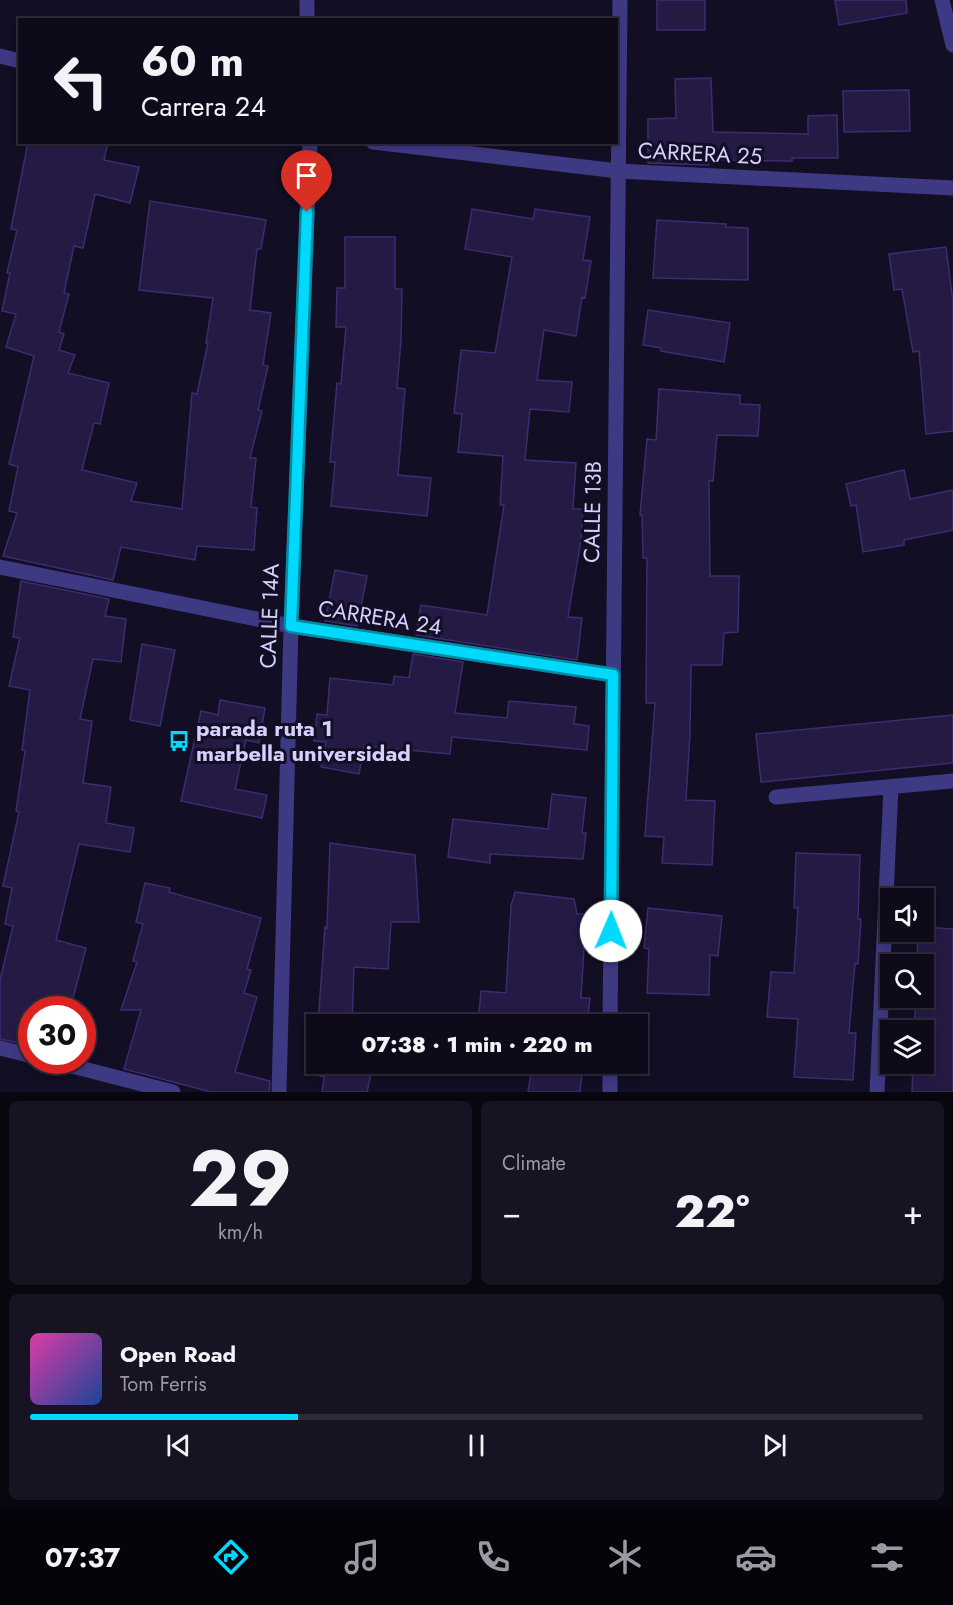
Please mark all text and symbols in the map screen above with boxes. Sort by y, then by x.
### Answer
text: 60 m [141,31,244,92]
icon: left [42,42,120,120]
text: Carrera 24 [141,87,266,126]
street label: CARRERA 25 [637,134,763,172]
pin [281,150,332,212]
icon: arrive [290,159,323,192]
street label: CALLE 13B [575,461,609,563]
street label: CALLE 14A [251,562,287,669]
street label: CARRERA 24 [316,591,444,643]
place label: parada ruta 1 marbella universidad [196,712,411,769]
bus stop icon: parada ruta 1 marbella universidad [167,729,191,753]
map controls [880,888,934,1074]
button: sound [880,888,934,942]
position arrow [579,899,643,963]
button: search [880,954,934,1008]
speed limit sign: 30 [18,996,96,1074]
button: layers [880,1020,934,1074]
text: 07:38 · 1 min · 220 m [362,1028,592,1060]
text: 29 [189,1123,292,1235]
text: Climate [502,1149,566,1178]
text: 22° [675,1179,750,1244]
text: − [502,1189,521,1236]
text: + [903,1189,923,1236]
text: km/h [218,1218,263,1247]
text: Open Road [120,1338,236,1370]
text: Tom Ferris [120,1370,207,1399]
icon: previous [162,1429,195,1462]
icon: pause [460,1429,493,1462]
icon: next [758,1429,791,1462]
icon: directions [210,1536,252,1578]
icon: music [341,1536,383,1578]
icon: phone [472,1536,514,1578]
icon: climate [604,1536,646,1578]
icon: car [735,1536,777,1578]
icon: filters [866,1536,908,1578]
text: 07:37 [45,1538,120,1577]

